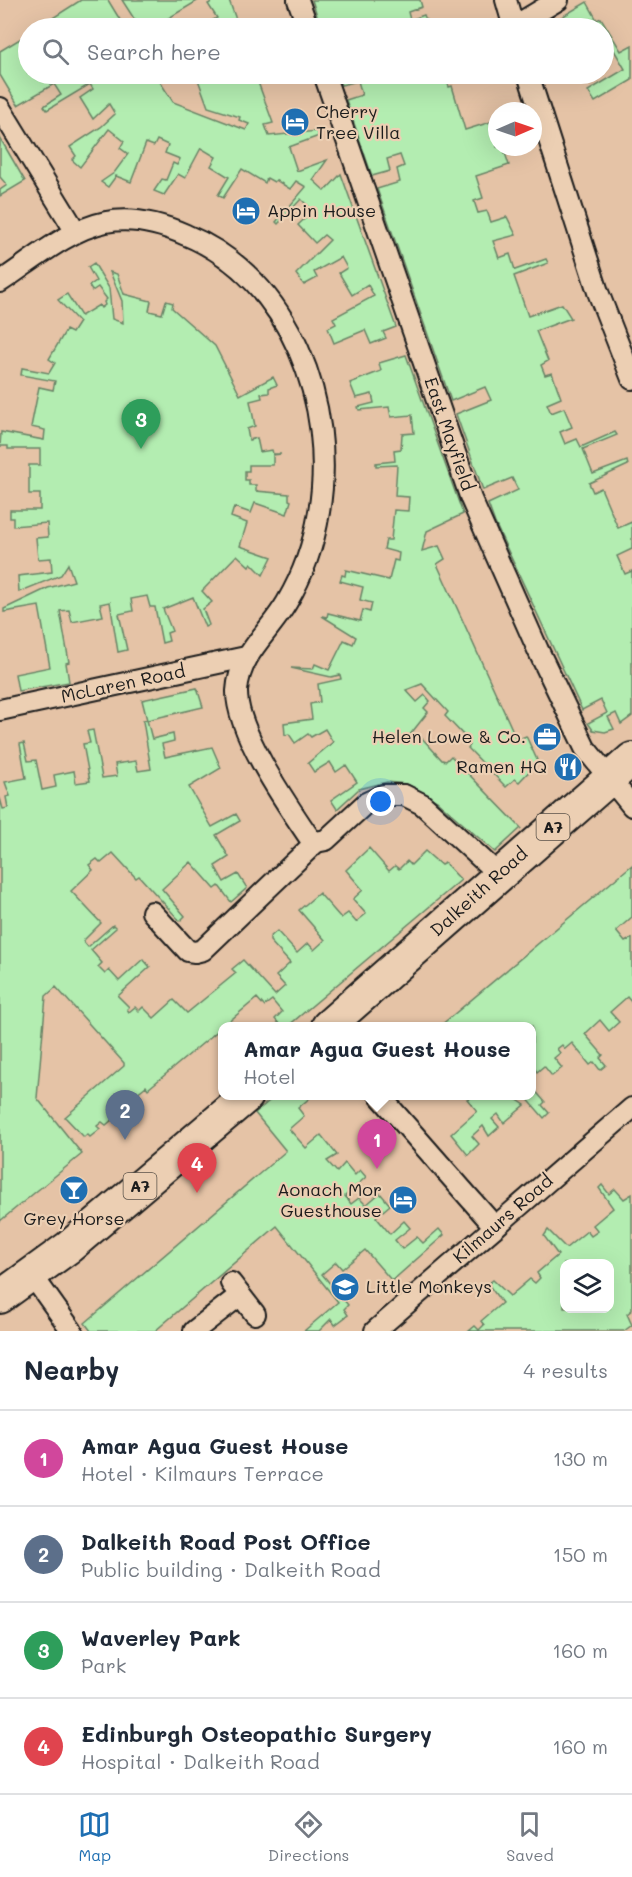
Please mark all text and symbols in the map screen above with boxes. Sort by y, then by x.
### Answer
search box [18,18,614,84]
icon: search [39,35,72,68]
text: Search here [87,37,221,66]
place label: Cherry Tree Villa [316,99,400,144]
north arrow [488,102,542,156]
hotel icon: Cherry Tree Villa [279,106,311,138]
hotel icon: Appin House [230,195,262,227]
place label: Appin House [267,198,376,222]
street label: East Mayfield [419,374,481,494]
pin: 3 [122,400,160,449]
street label: McLaren Road [58,658,187,708]
office icon: Helen Lowe & Co. [531,721,563,753]
place label: Helen Lowe & Co. [372,724,526,748]
restaurant icon: Ramen HQ [552,751,584,783]
place label: Ramen HQ [456,754,547,778]
your location [366,787,395,816]
road number: A7 [536,814,570,840]
street label: Dalkeith Road [425,841,532,941]
popup [218,1022,536,1100]
text: Amar Agua Guest House [243,1034,511,1063]
text: Hotel [243,1063,296,1089]
pin: 2 [106,1090,144,1140]
pin: 1 [358,1120,397,1169]
pin: 4 [178,1144,216,1193]
street label: Kilmaurs Road [447,1168,557,1268]
road number: A7 [124,1173,156,1199]
bar icon: Grey Horse [58,1174,90,1206]
place label: Aonach Mor Guesthouse [277,1177,382,1222]
hotel icon: Aonach Mor Guesthouse [387,1184,419,1216]
place label: Grey Horse [23,1206,125,1230]
map controls [560,1259,614,1313]
button: layers [560,1259,614,1313]
school or university icon: Little Monkeys [329,1271,361,1303]
place label: Little Monkeys [366,1274,492,1298]
text: Nearby [24,1353,119,1387]
text: 4 results [523,1357,608,1383]
text: Amar Agua Guest House [81,1431,348,1460]
text: 1 [39,1445,48,1471]
text: 130 m [553,1445,608,1471]
text: Hotel · Kilmaurs Terrace [81,1460,324,1486]
text: Dalkeith Road Post Office [81,1527,371,1556]
text: 2 [38,1541,49,1567]
text: 150 m [553,1541,608,1567]
text: Public building · Dalkeith Road [81,1556,381,1582]
text: Waverley Park [81,1623,241,1652]
text: 3 [38,1637,50,1663]
text: 160 m [552,1637,608,1663]
text: Park [81,1652,126,1678]
text: Edinburgh Osteopathic Surgery [81,1719,432,1748]
text: 4 [37,1733,50,1759]
text: 160 m [552,1733,608,1759]
text: Hospital · Dalkeith Road [81,1748,320,1774]
tab: Map [78,1808,111,1865]
tab: Directions [268,1808,349,1865]
tab: Saved [506,1808,554,1865]

